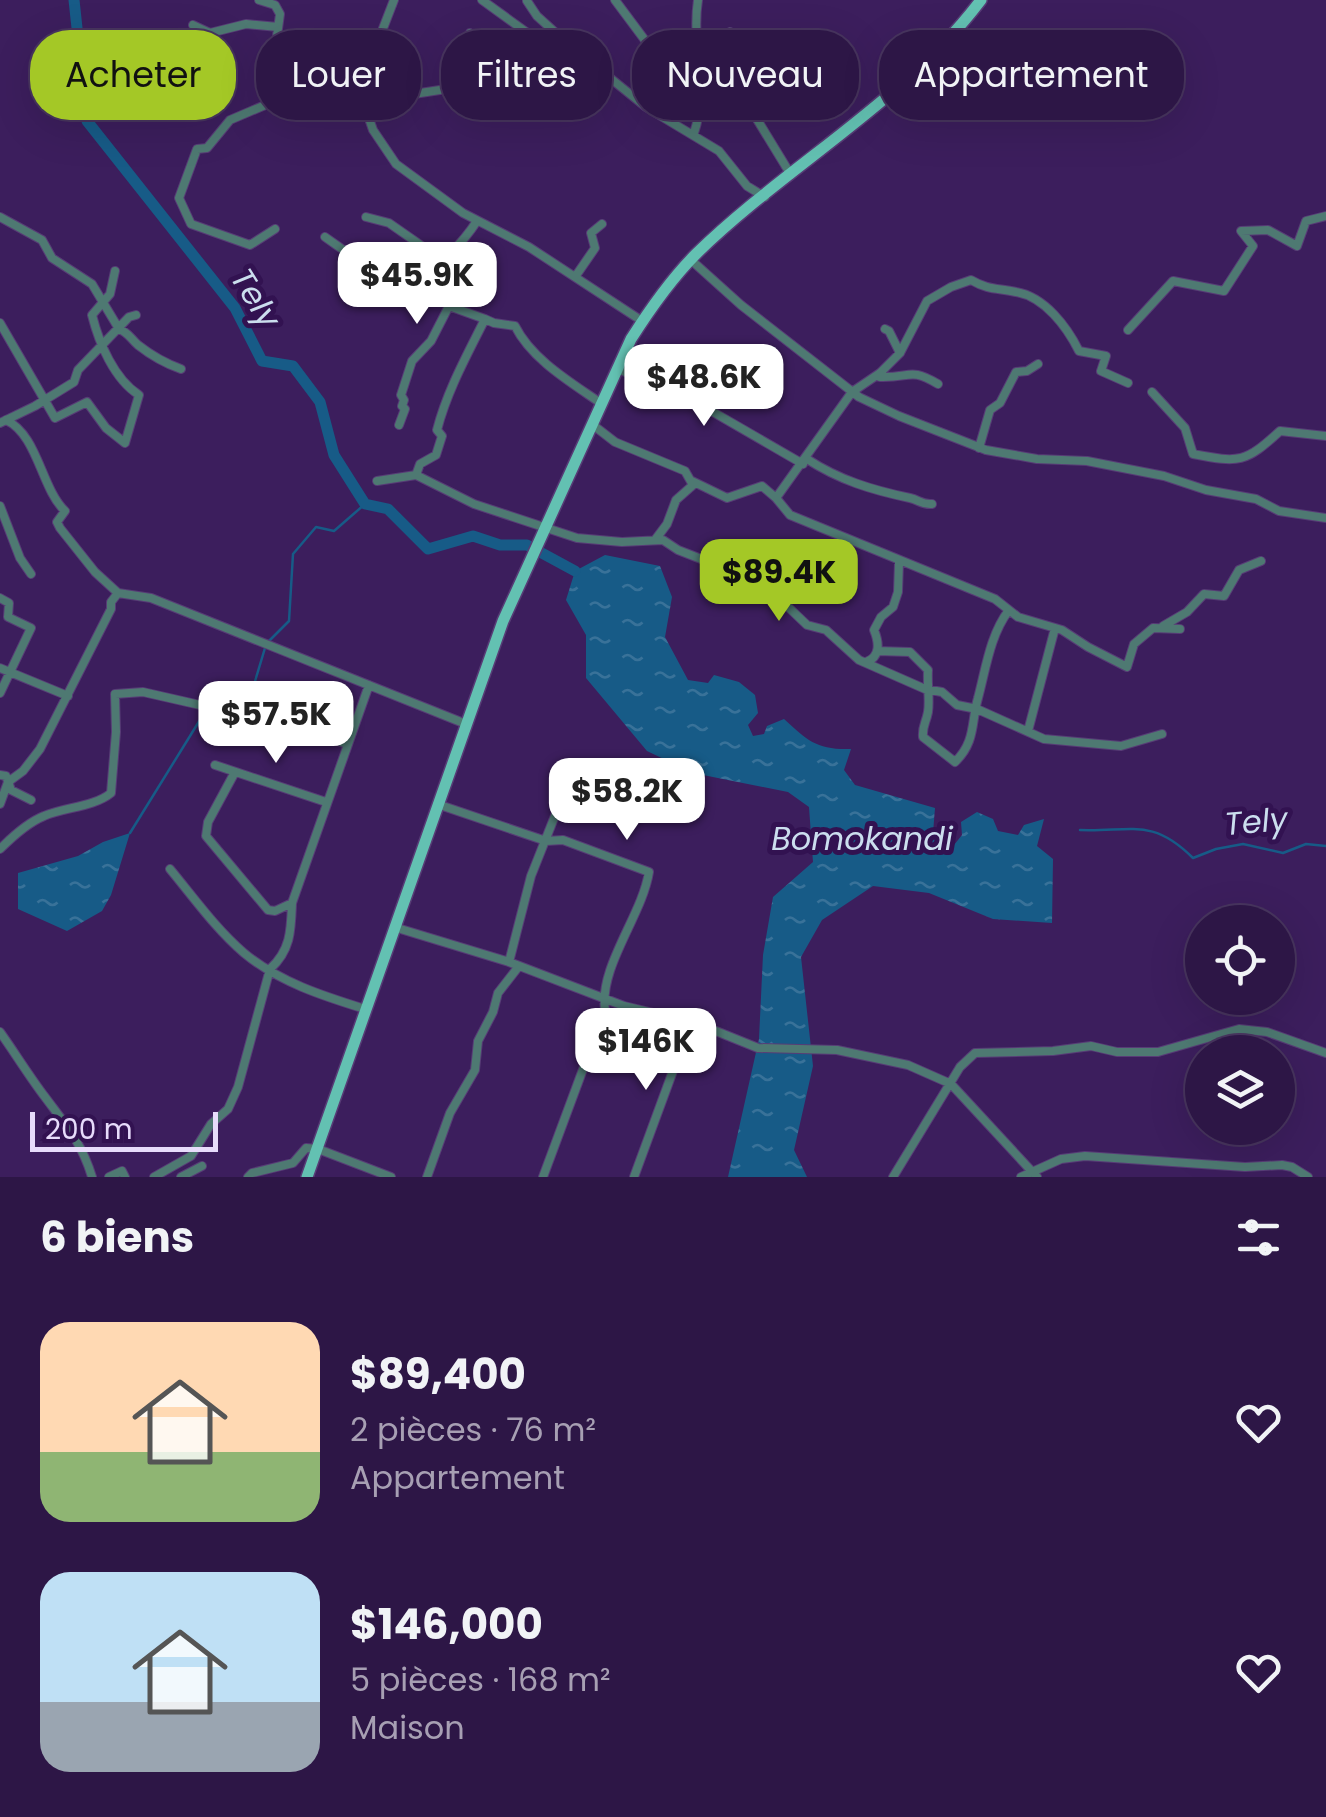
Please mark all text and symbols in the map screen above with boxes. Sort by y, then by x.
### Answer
chip: Acheter [30,30,236,120]
chip: Louer [256,30,421,120]
chip: Filtres [441,30,612,120]
chip: Nouveau [632,30,859,120]
chip: Appartement [879,30,1184,120]
pin: $45.9K [336,242,498,327]
text: $45.9K [360,252,474,297]
water label: Tely [220,259,293,338]
pin: $48.6K [623,344,785,429]
text: $48.6K [646,354,762,399]
pin: $89.4K [698,539,860,624]
text: $89.4K [722,549,836,594]
pin: $57.5K [195,681,357,766]
text: $57.5K [220,691,332,736]
pin: $58.2K [546,758,708,843]
text: $58.2K [571,768,683,813]
water label: Tely [1223,796,1291,846]
water label: Bomokandi [771,816,954,861]
map controls [1185,905,1295,1145]
button: locate [1185,905,1295,1015]
pin: $146K [576,1008,716,1093]
text: $146K [597,1018,695,1063]
button: layers [1185,1035,1295,1145]
scale bar [30,1107,218,1152]
text: 200 m [45,1110,133,1149]
text: 6 biens [40,1208,194,1267]
icon: filters [1231,1210,1286,1265]
text: $89,400 [350,1345,526,1404]
icon: home [120,1362,240,1482]
icon: heart [1231,1395,1286,1450]
text: 2 pièces · 76 m² [350,1407,596,1452]
text: Appartement [350,1455,565,1500]
text: $146,000 [350,1595,543,1654]
icon: home [120,1612,240,1732]
icon: heart [1231,1645,1286,1700]
text: 5 pièces · 168 m² [350,1657,611,1702]
text: Maison [350,1705,465,1750]

